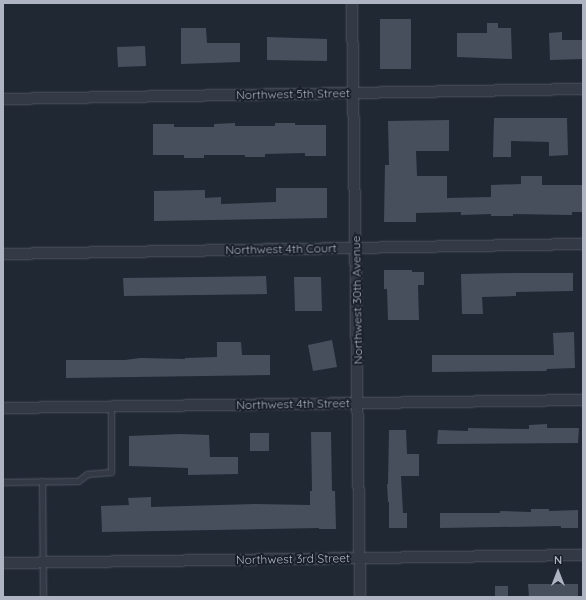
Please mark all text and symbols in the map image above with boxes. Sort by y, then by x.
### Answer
street label: Northwest 5th Street [236,86,350,102]
street label: Northwest 30th Avenue [349,235,365,365]
street label: Northwest 4th Court [225,241,337,257]
street label: Northwest 4th Street [236,396,350,412]
street label: Northwest 3rd Street [236,551,350,567]
north arrow [538,552,578,592]
text: N [554,553,562,567]

